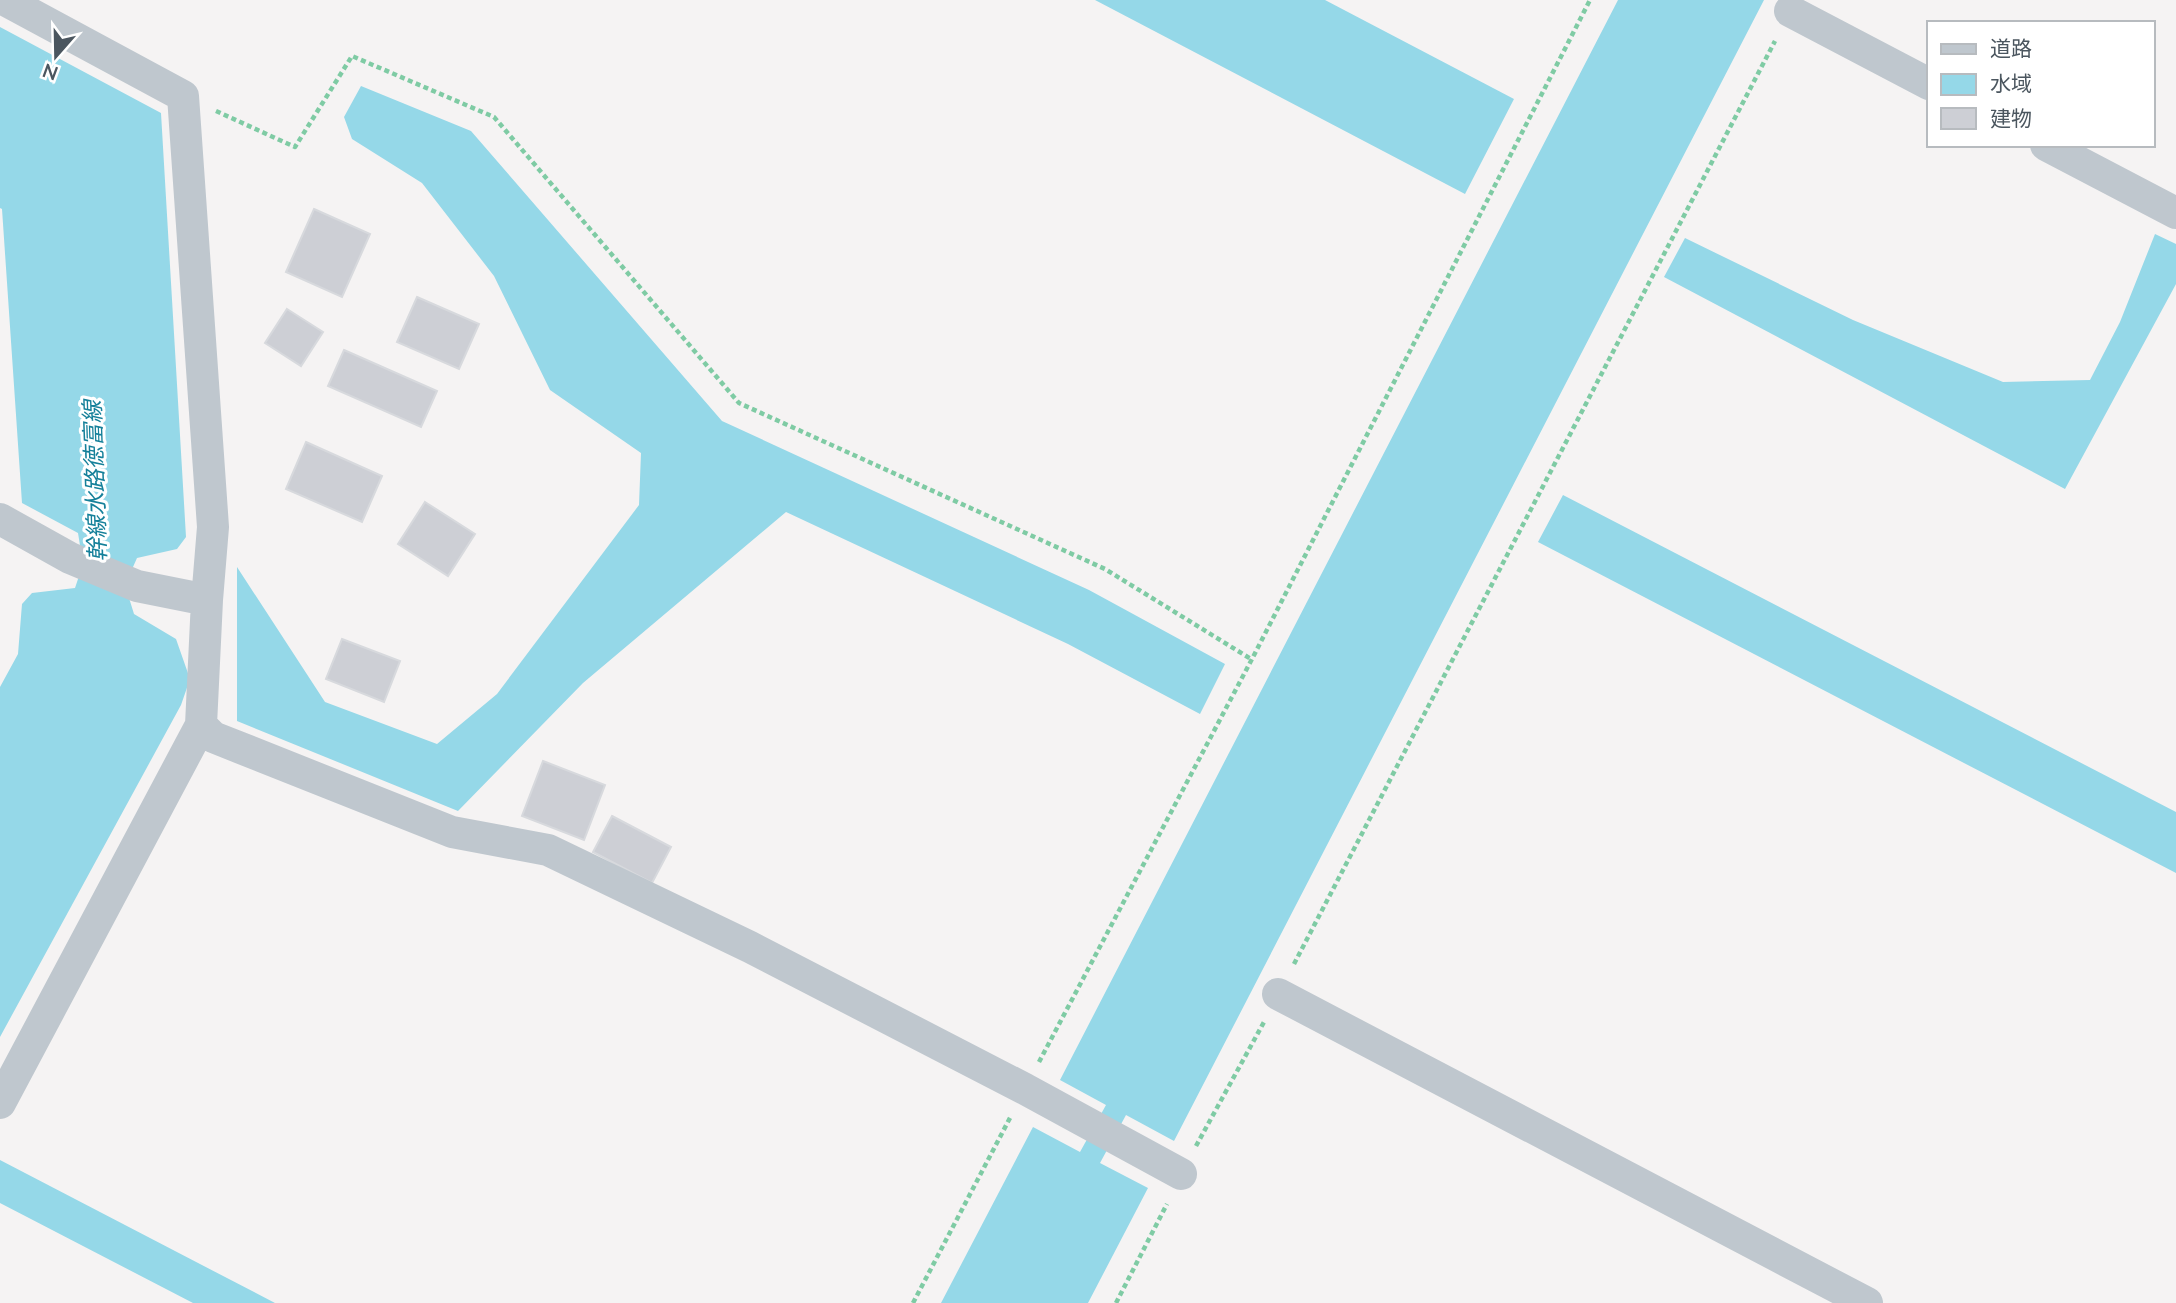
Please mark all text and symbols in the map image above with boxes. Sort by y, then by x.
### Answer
north arrow [21,21,91,91]
legend [1927,21,2155,147]
text: 道路 [1990,35,2032,60]
text: N [39,59,61,86]
text: 水域 [1990,70,2032,95]
text: 建物 [1990,105,2032,130]
water label: 幹線水路徳富線 [77,397,111,562]

